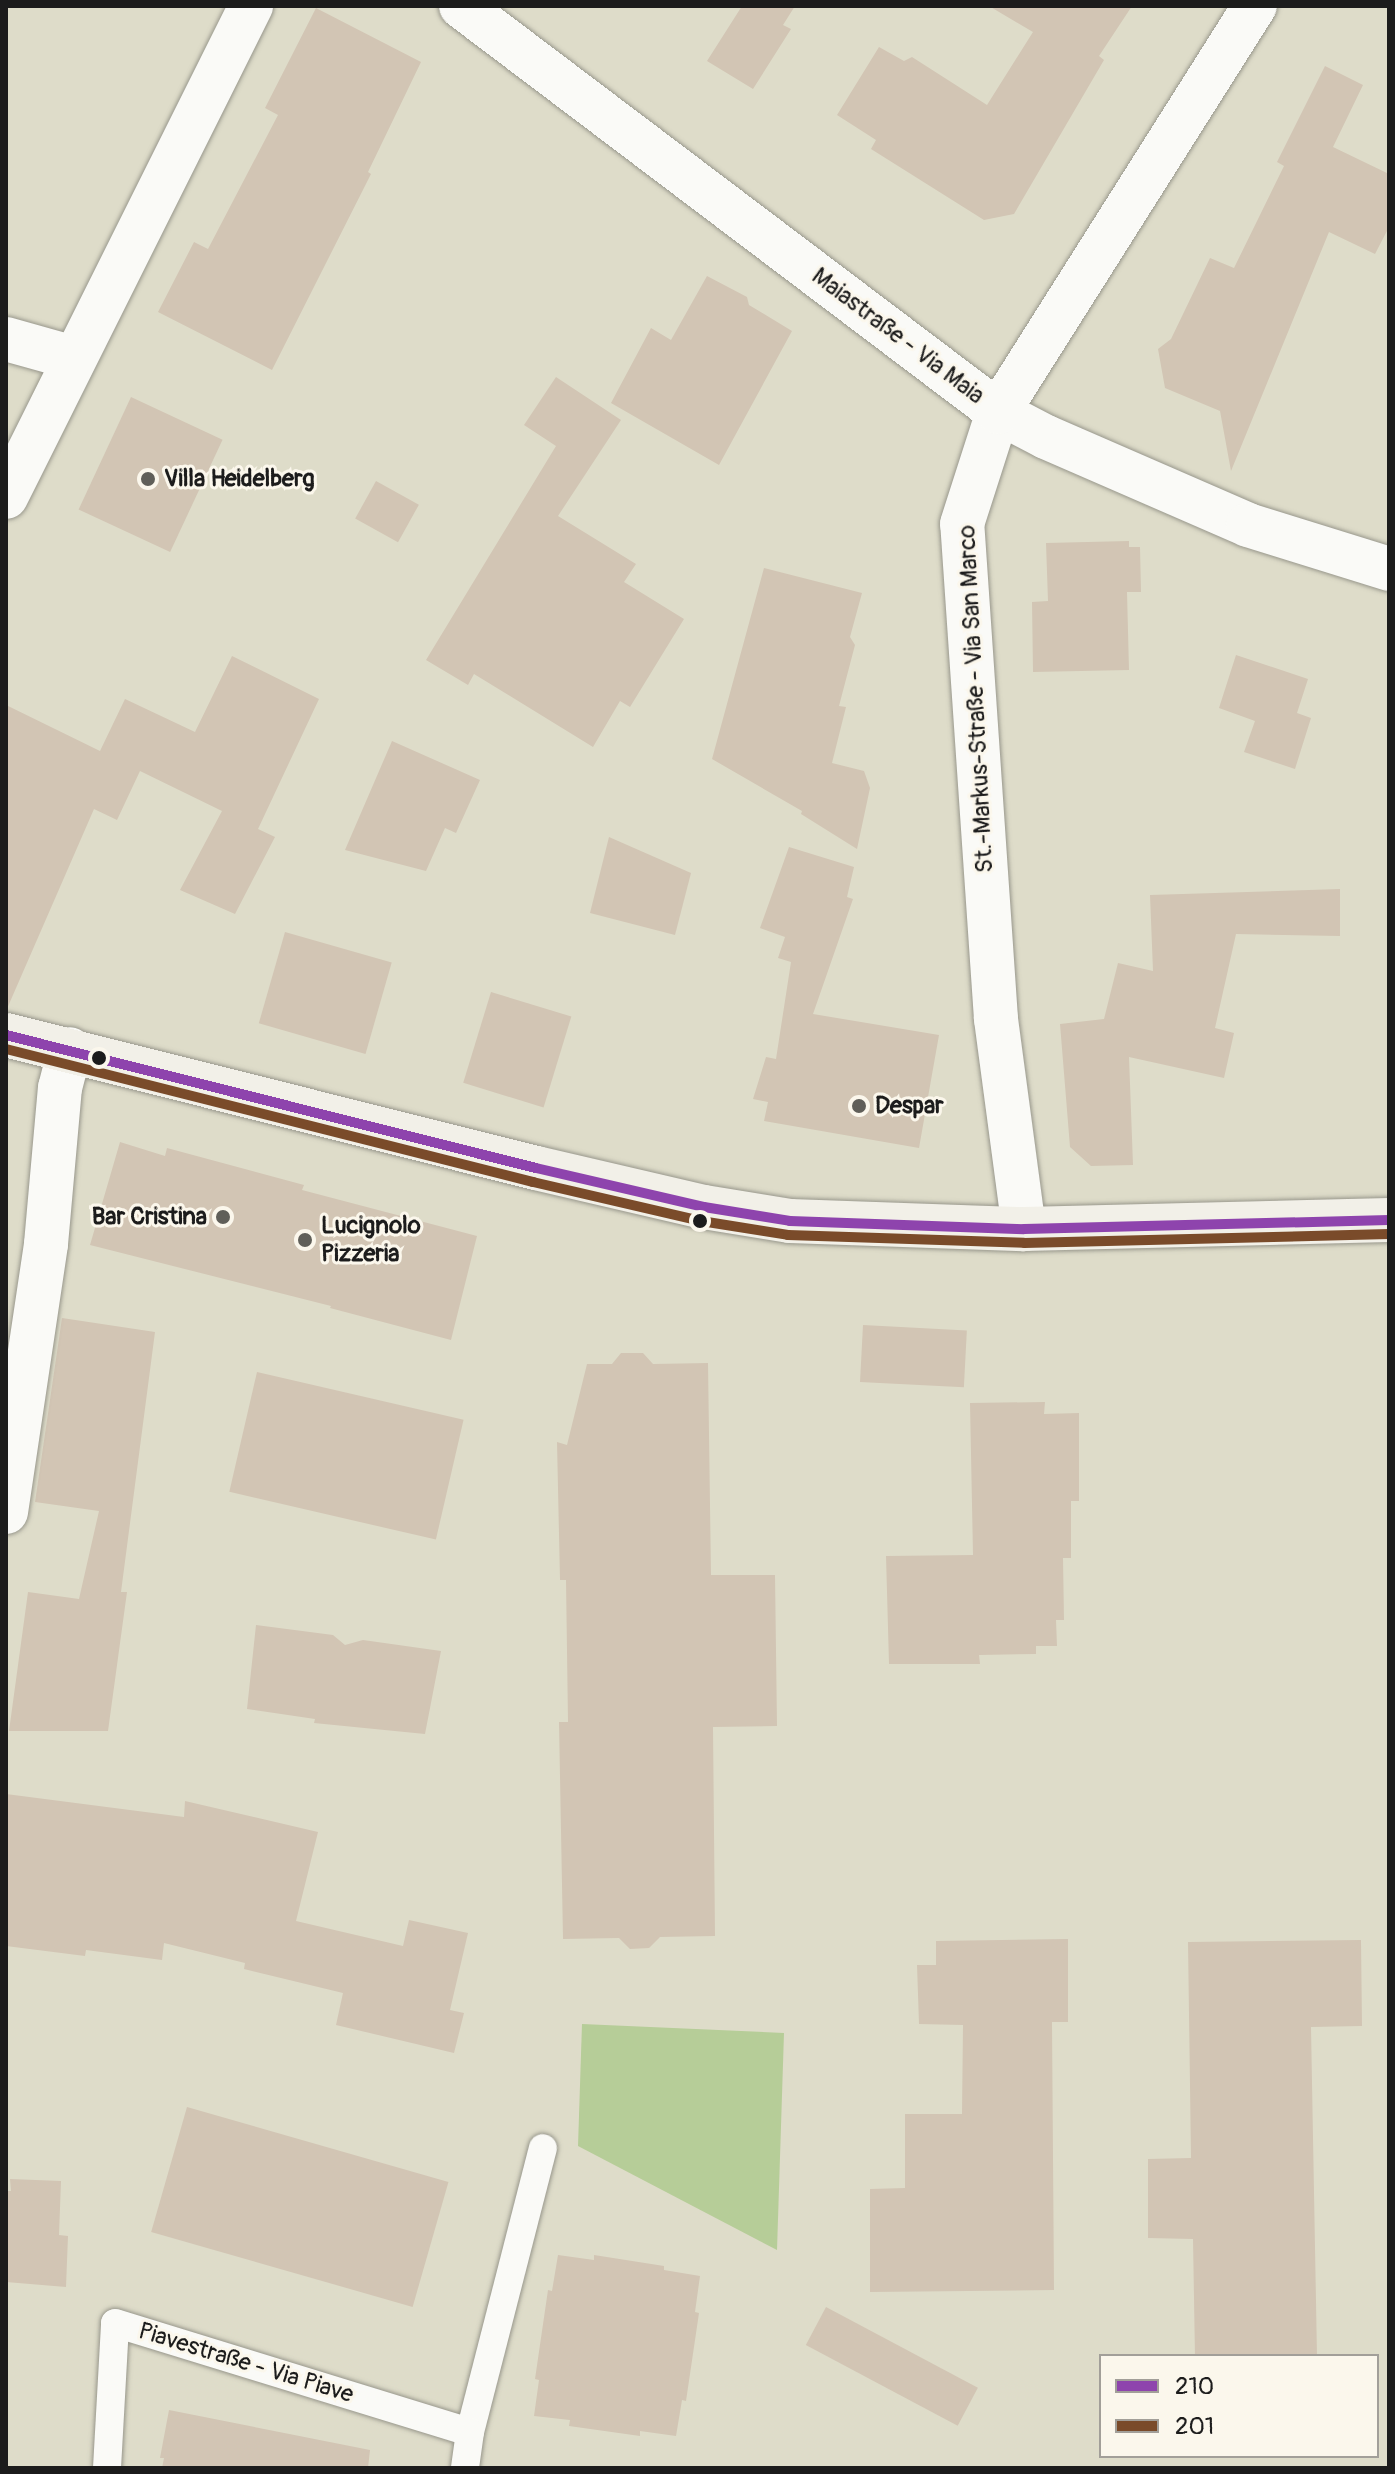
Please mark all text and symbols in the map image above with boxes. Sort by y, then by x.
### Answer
street label: Maiastraße - Via Maia [806,262,990,410]
place label: Villa Heidelberg [164,465,315,493]
marker: Villa Heidelberg [139,470,157,488]
street label: St.-Markus-Straße - Via San Marco [953,524,999,874]
unlabelled marker [91,1050,107,1066]
place label: Despar [875,1092,944,1120]
marker: Despar [850,1097,868,1115]
place label: Bar Cristina [92,1203,207,1231]
marker: Bar Cristina [214,1208,232,1226]
place label: Lucignolo Pizzeria [321,1212,421,1268]
unlabelled marker [692,1213,708,1229]
marker: Lucignolo Pizzeria [296,1231,314,1249]
street label: Piavestraße - Via Piave [135,2317,357,2409]
legend [1099,2354,1379,2458]
text: 210 [1175,2372,1214,2401]
text: 201 [1175,2412,1214,2441]

